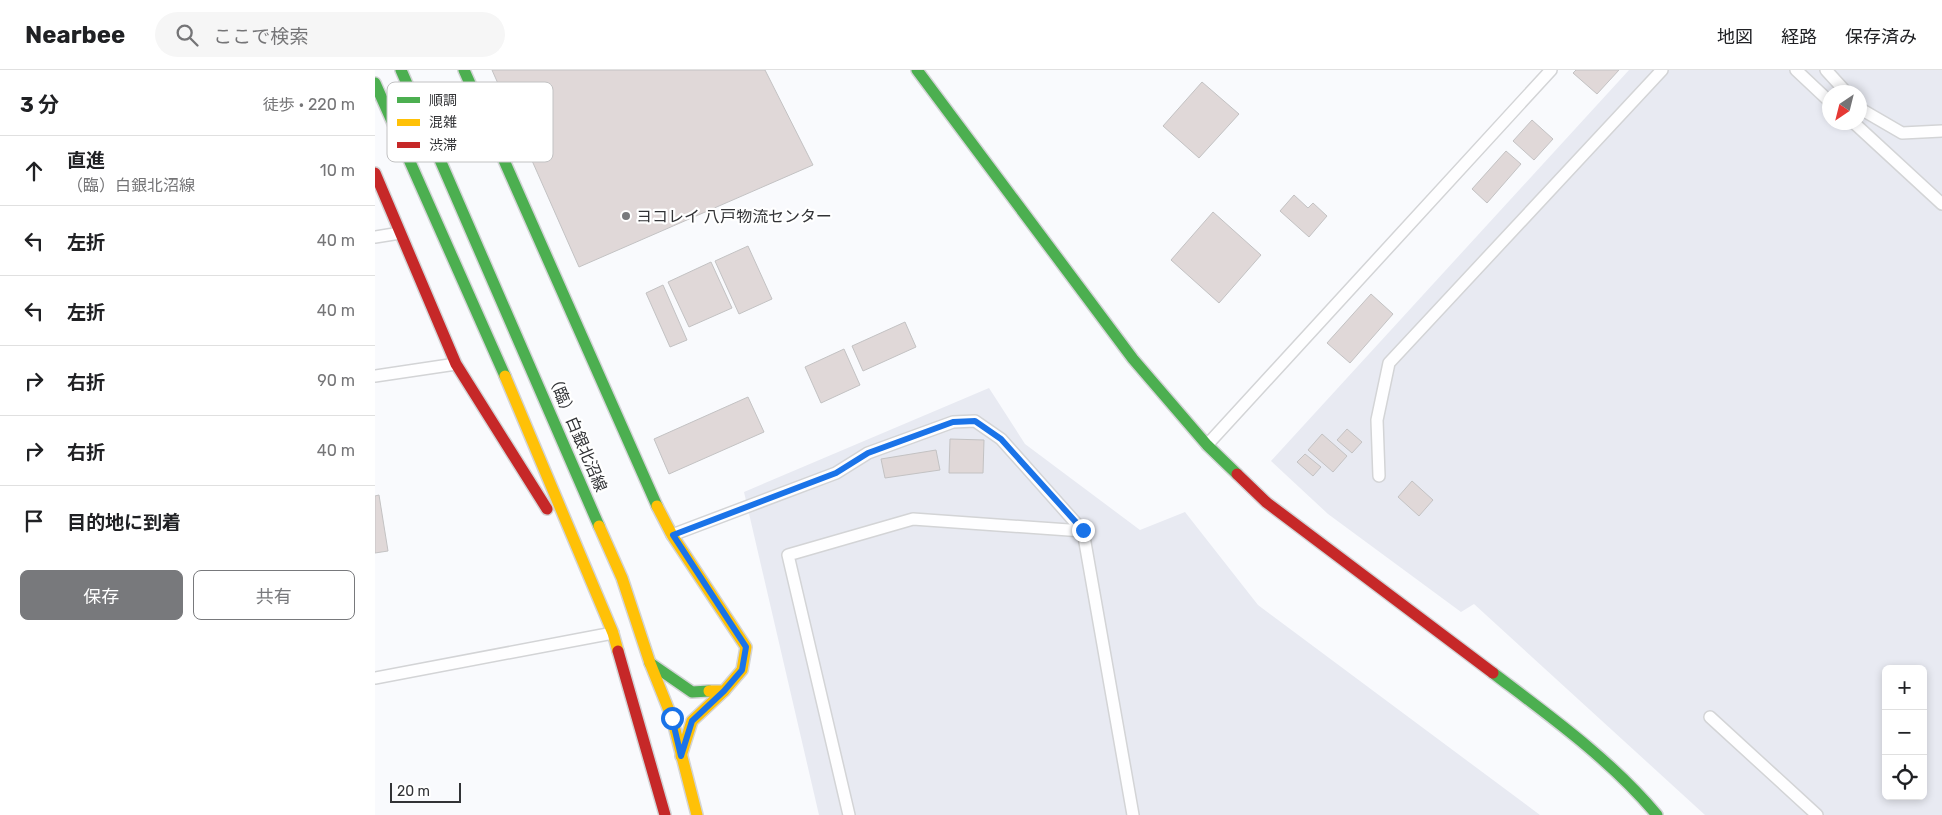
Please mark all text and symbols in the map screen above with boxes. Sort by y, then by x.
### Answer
search box [155,12,505,57]
text: Nearbee [25,21,125,49]
icon: search [173,21,201,49]
text: ここで検索 [213,25,308,48]
text: 地図 [1717,26,1753,48]
text: 経路 [1781,26,1817,48]
text: 保存済み [1845,26,1917,48]
legend [387,82,553,162]
north arrow [1822,85,1867,130]
text: 3 分 [20,92,59,117]
text: 順調 [429,92,457,109]
text: 徒歩 · 220 m [263,95,355,114]
text: 混雑 [429,114,457,131]
text: 渋滞 [429,137,457,154]
text: 直進 [67,149,105,172]
icon: ahead [20,157,48,185]
text: 10 m [320,161,355,180]
text: （臨）白銀北沼線 [67,176,195,195]
place label: ヨコレイ 八戸物流センター [636,207,832,226]
marker: ヨコレイ 八戸物流センター [620,210,632,222]
icon: left [20,227,48,255]
text: 左折 [67,231,105,254]
text: 40 m [317,231,355,250]
icon: left [20,297,48,325]
text: 左折 [67,301,105,324]
text: 40 m [317,301,355,320]
icon: right [20,367,48,395]
street label: （臨）白銀北沼線 [543,369,611,495]
text: 右折 [67,371,105,394]
text: 90 m [317,371,355,390]
icon: right [20,437,48,465]
text: 右折 [67,441,105,464]
text: 40 m [317,441,355,460]
icon: arrive [20,507,48,535]
text: 目的地に到着 [67,511,181,534]
route end [1072,519,1095,542]
button: 保存 [20,570,183,620]
button: 共有 [193,570,355,620]
map controls [1882,665,1927,800]
button: + [1882,665,1927,710]
route start [661,707,684,730]
button: − [1882,710,1927,755]
button: locate [1882,755,1927,800]
scale bar [390,780,461,803]
text: 20 m [397,783,430,800]

